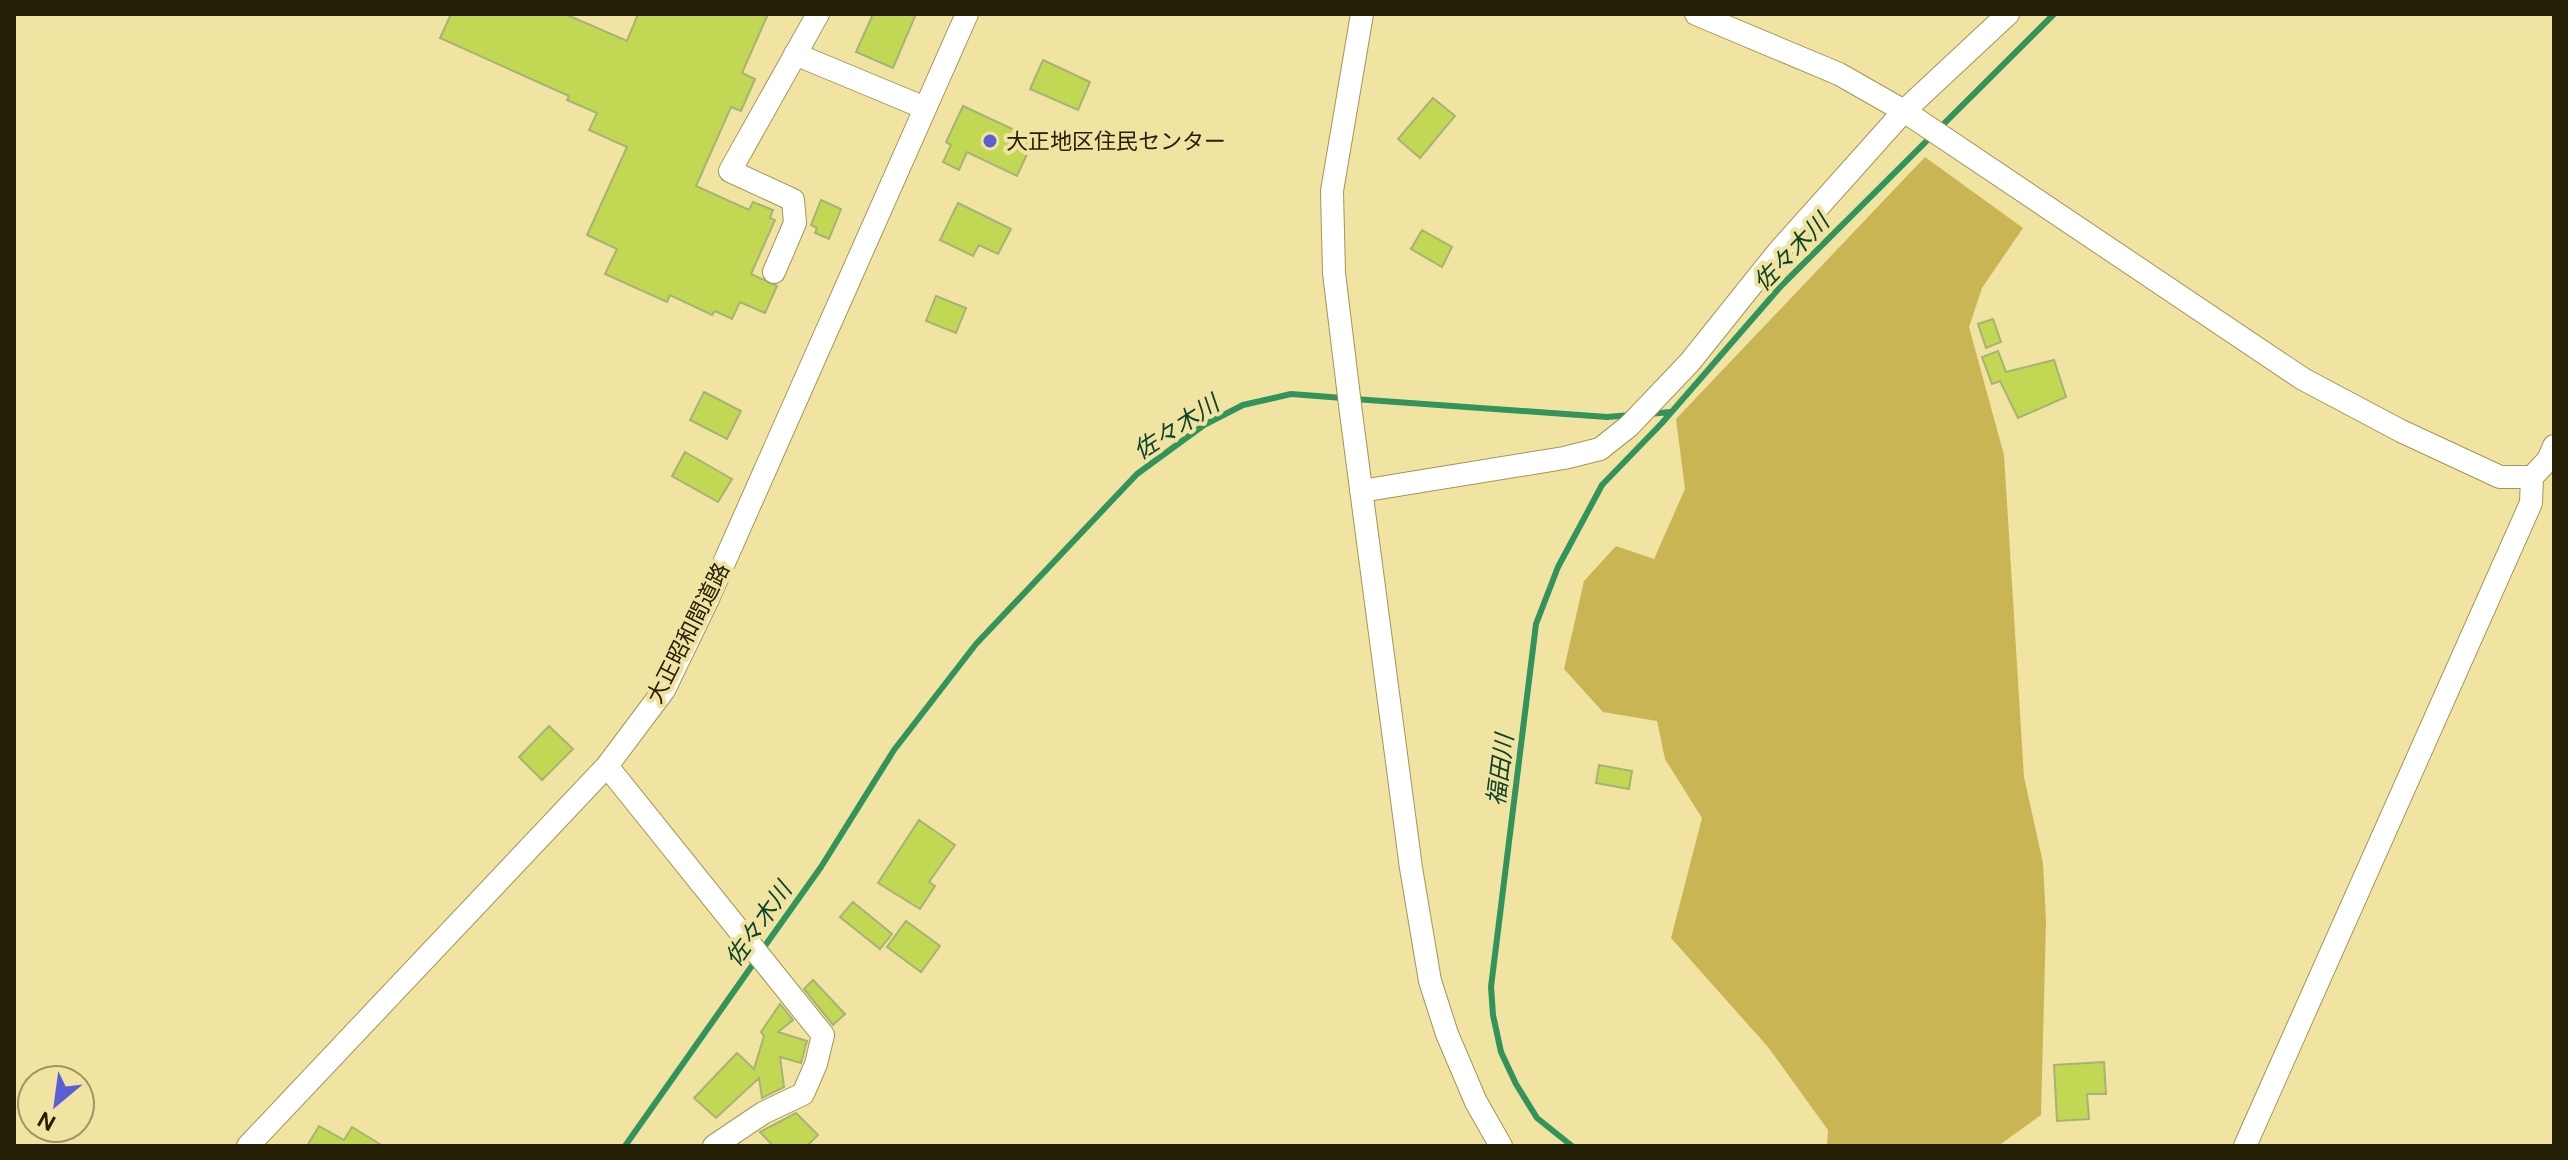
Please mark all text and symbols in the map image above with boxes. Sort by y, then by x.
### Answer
place label: 大正地区住民センター [1006,127,1226,156]
marker: 大正地区住民センター [981,132,999,150]
water label: 佐々木川 [1747,205,1838,297]
water label: 佐々木川 [1127,386,1227,466]
street label: 大正昭和間道路 [640,558,736,708]
water label: 福田川 [1480,729,1520,808]
water label: 佐々木川 [718,873,800,972]
north arrow [16,1064,96,1144]
text: N [32,1104,61,1138]

